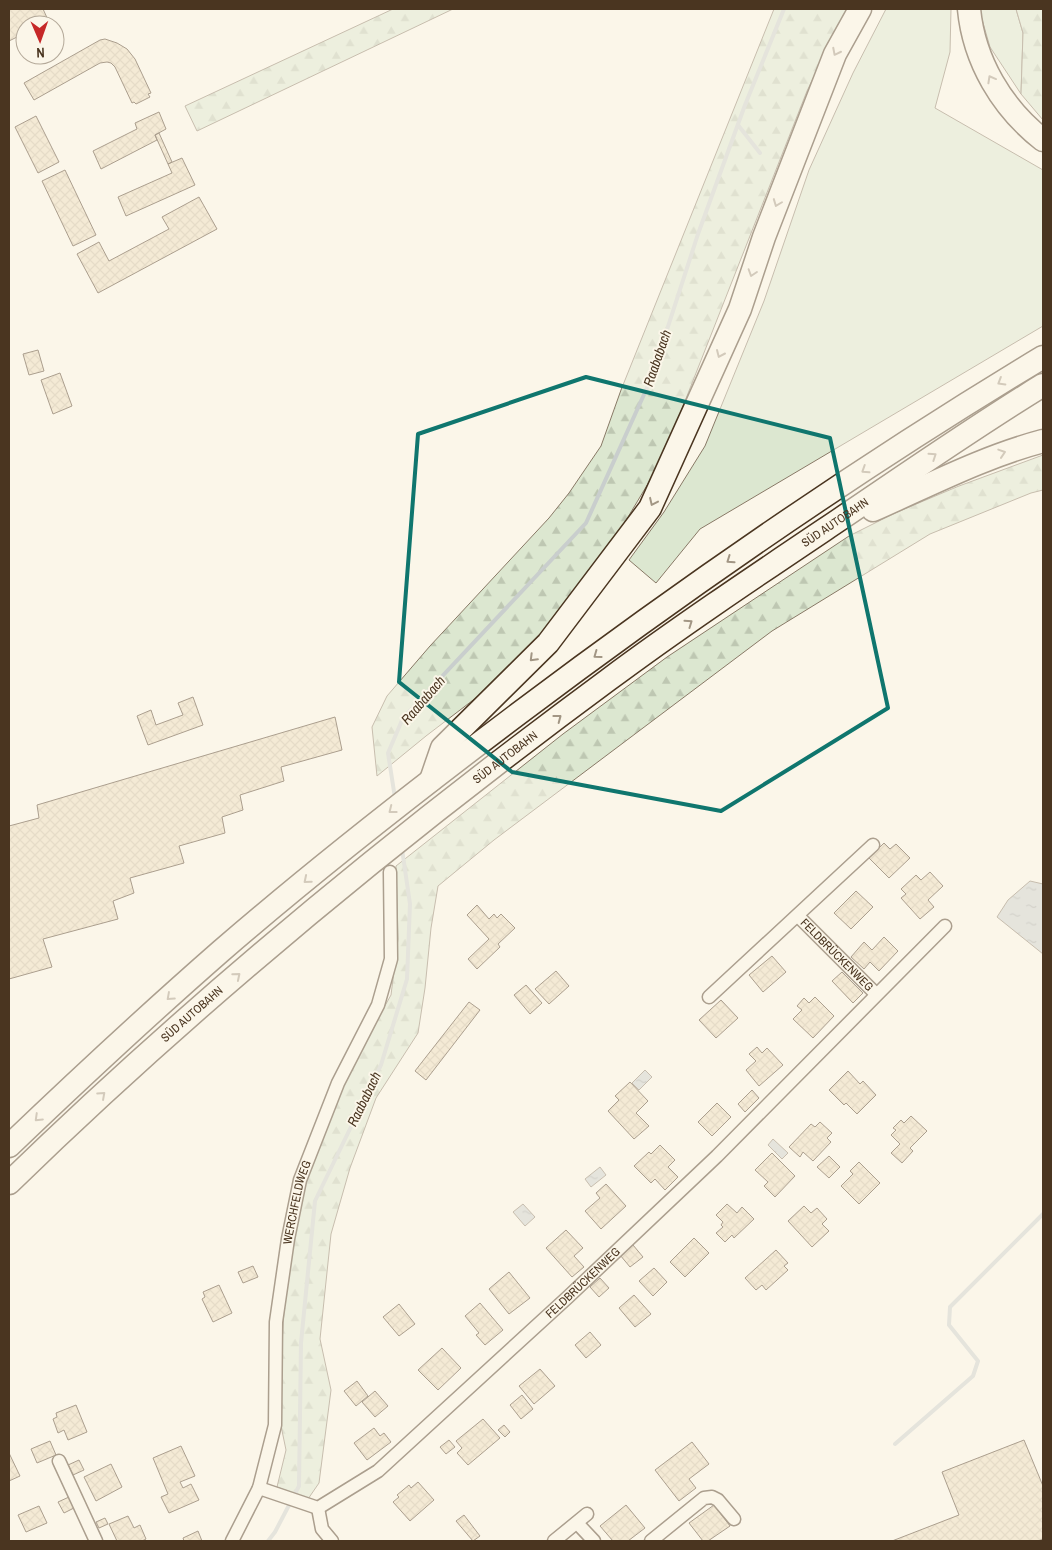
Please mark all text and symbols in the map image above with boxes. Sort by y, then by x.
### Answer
north arrow [15,15,65,65]
text: N [36,44,45,62]
one-way arrow [833,46,843,55]
one-way arrow [988,76,998,85]
one-way arrow [773,198,783,206]
one-way arrow [748,268,758,277]
water label: Raababach [639,327,675,389]
one-way arrow [716,349,726,358]
one-way arrow [998,376,1007,386]
one-way arrow [997,449,1006,459]
one-way arrow [927,453,937,462]
one-way arrow [861,464,870,473]
street label: SÜD AUTOBAHN [798,494,872,551]
one-way arrow [648,497,659,506]
one-way arrow [726,554,735,563]
one-way arrow [683,620,693,629]
one-way arrow [594,649,603,657]
one-way arrow [529,652,538,661]
water label: Raababach [397,672,449,728]
one-way arrow [552,715,562,724]
street label: SÜD AUTOBAHN [469,728,541,787]
one-way arrow [389,805,398,814]
one-way arrow [304,874,313,882]
street label: FELDBRÜCKENWEG [797,915,877,995]
one-way arrow [231,972,240,981]
street label: SÜD AUTOBAHN [157,982,226,1046]
one-way arrow [167,991,176,1000]
water label: Raababach [343,1069,385,1129]
one-way arrow [96,1092,105,1101]
one-way arrow [34,1112,43,1121]
street label: WERCHFELDWEG [279,1158,315,1245]
street label: FELDBRÜCKENWEG [542,1244,624,1322]

